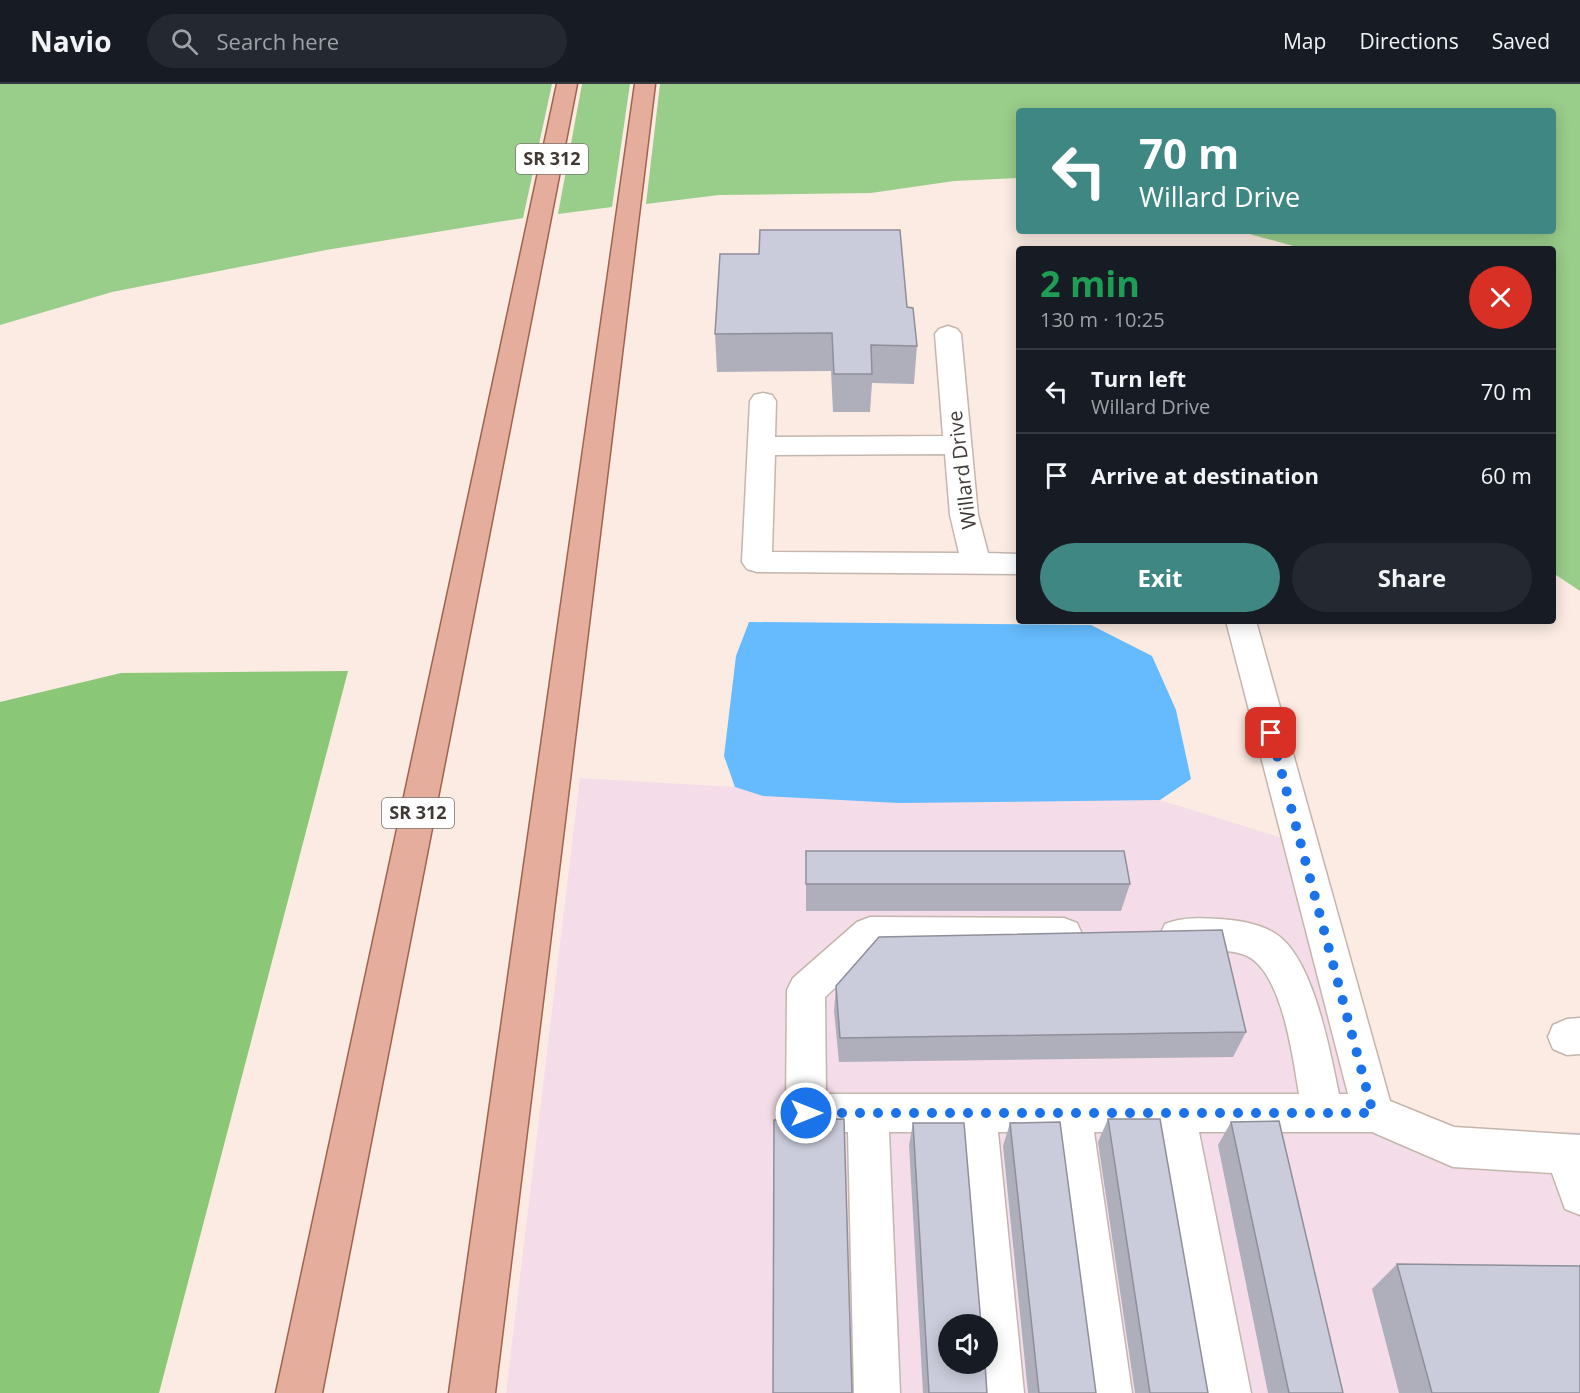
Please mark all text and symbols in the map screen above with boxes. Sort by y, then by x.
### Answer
search box [147,14,567,68]
text: Navio [30,22,111,60]
icon: search [168,25,201,58]
text: Search here [216,26,339,56]
text: Map [1283,27,1326,55]
text: Directions [1359,27,1459,55]
text: Saved [1492,27,1550,55]
text: 70 m [1139,124,1239,181]
icon: left [1040,132,1118,210]
road number: SR 312 [516,144,588,174]
text: Willard Drive [1139,178,1300,215]
text: 2 min [1040,259,1140,308]
button: close [1469,266,1532,329]
text: 130 m · 10:25 [1040,306,1165,333]
text: Turn left [1091,363,1186,393]
icon: left [1040,375,1073,408]
text: 70 m [1481,376,1532,406]
text: Willard Drive [1091,393,1210,420]
street label: Willard Drive [941,409,982,531]
icon: arrive [1040,459,1073,492]
text: Arrive at destination [1091,460,1319,490]
text: 60 m [1481,460,1532,490]
button: Exit [1040,543,1280,612]
button: Share [1292,543,1532,612]
pin [1245,707,1296,758]
icon: arrive [1254,716,1287,749]
road number: SR 312 [382,798,454,828]
position arrow [774,1081,838,1145]
map controls [938,1314,998,1374]
button: sound [938,1314,998,1374]

